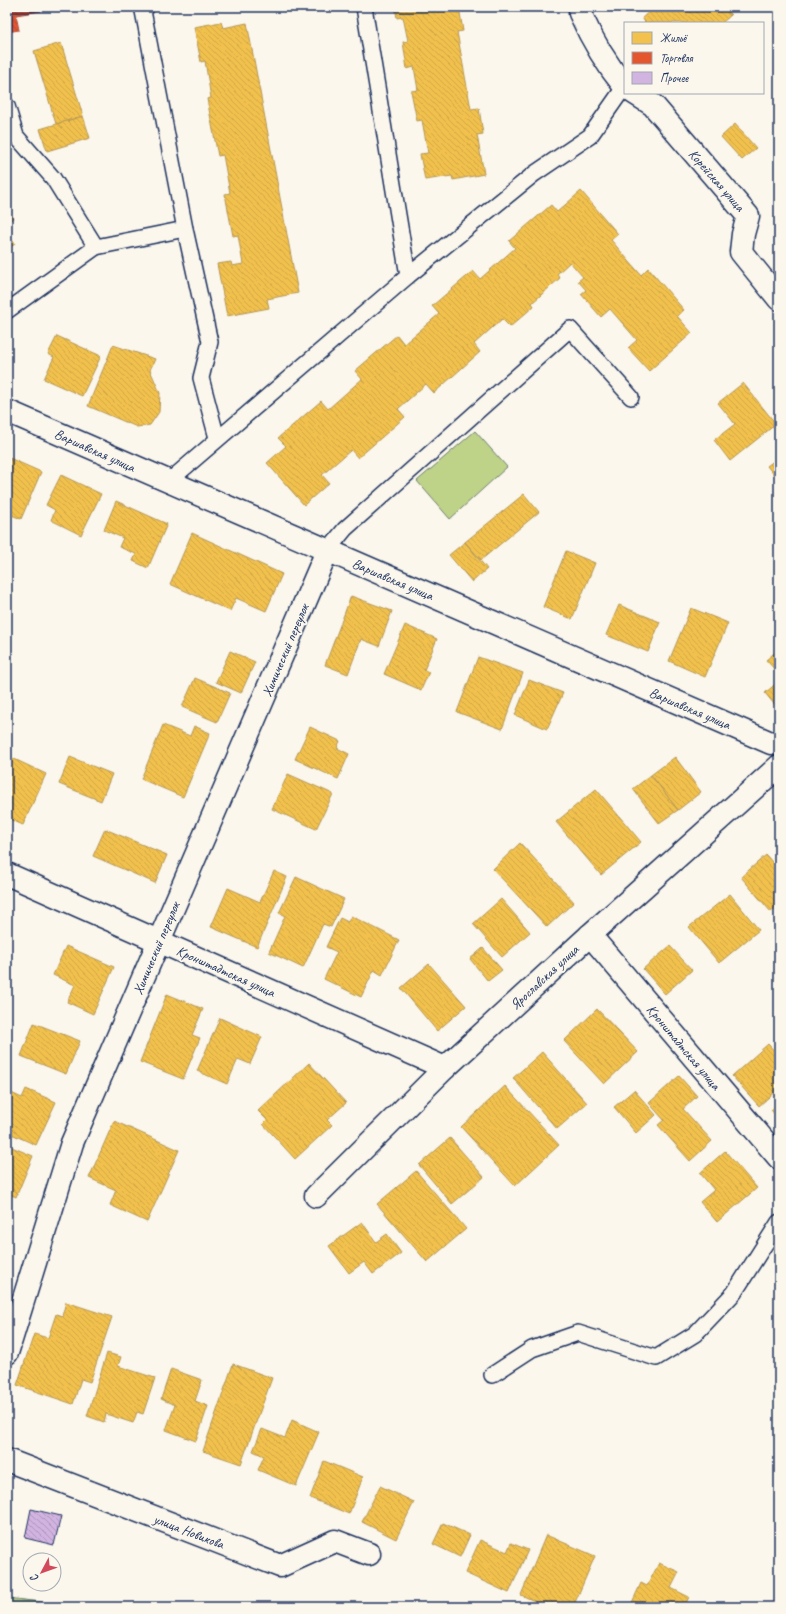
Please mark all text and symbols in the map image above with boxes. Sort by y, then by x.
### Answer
legend [624,22,764,94]
text: Жильё [660,30,688,46]
text: Торговля [660,50,693,66]
text: Прочее [660,70,689,86]
street label: Корейская улица [685,146,749,216]
street label: Варшавская улица [52,425,139,476]
street label: Варшавская улица [350,555,437,605]
street label: Химический переулок [258,600,313,699]
street label: Варшавская улица [647,684,734,734]
street label: Химический переулок [129,898,184,997]
street label: Ярославская улица [507,941,583,1013]
street label: Кронштадтская улица [174,942,279,1001]
street label: Кронштадтская улица [643,1001,725,1094]
street label: улица Новикова [150,1510,227,1553]
north arrow [22,1552,62,1592]
text: С [26,1571,42,1585]

